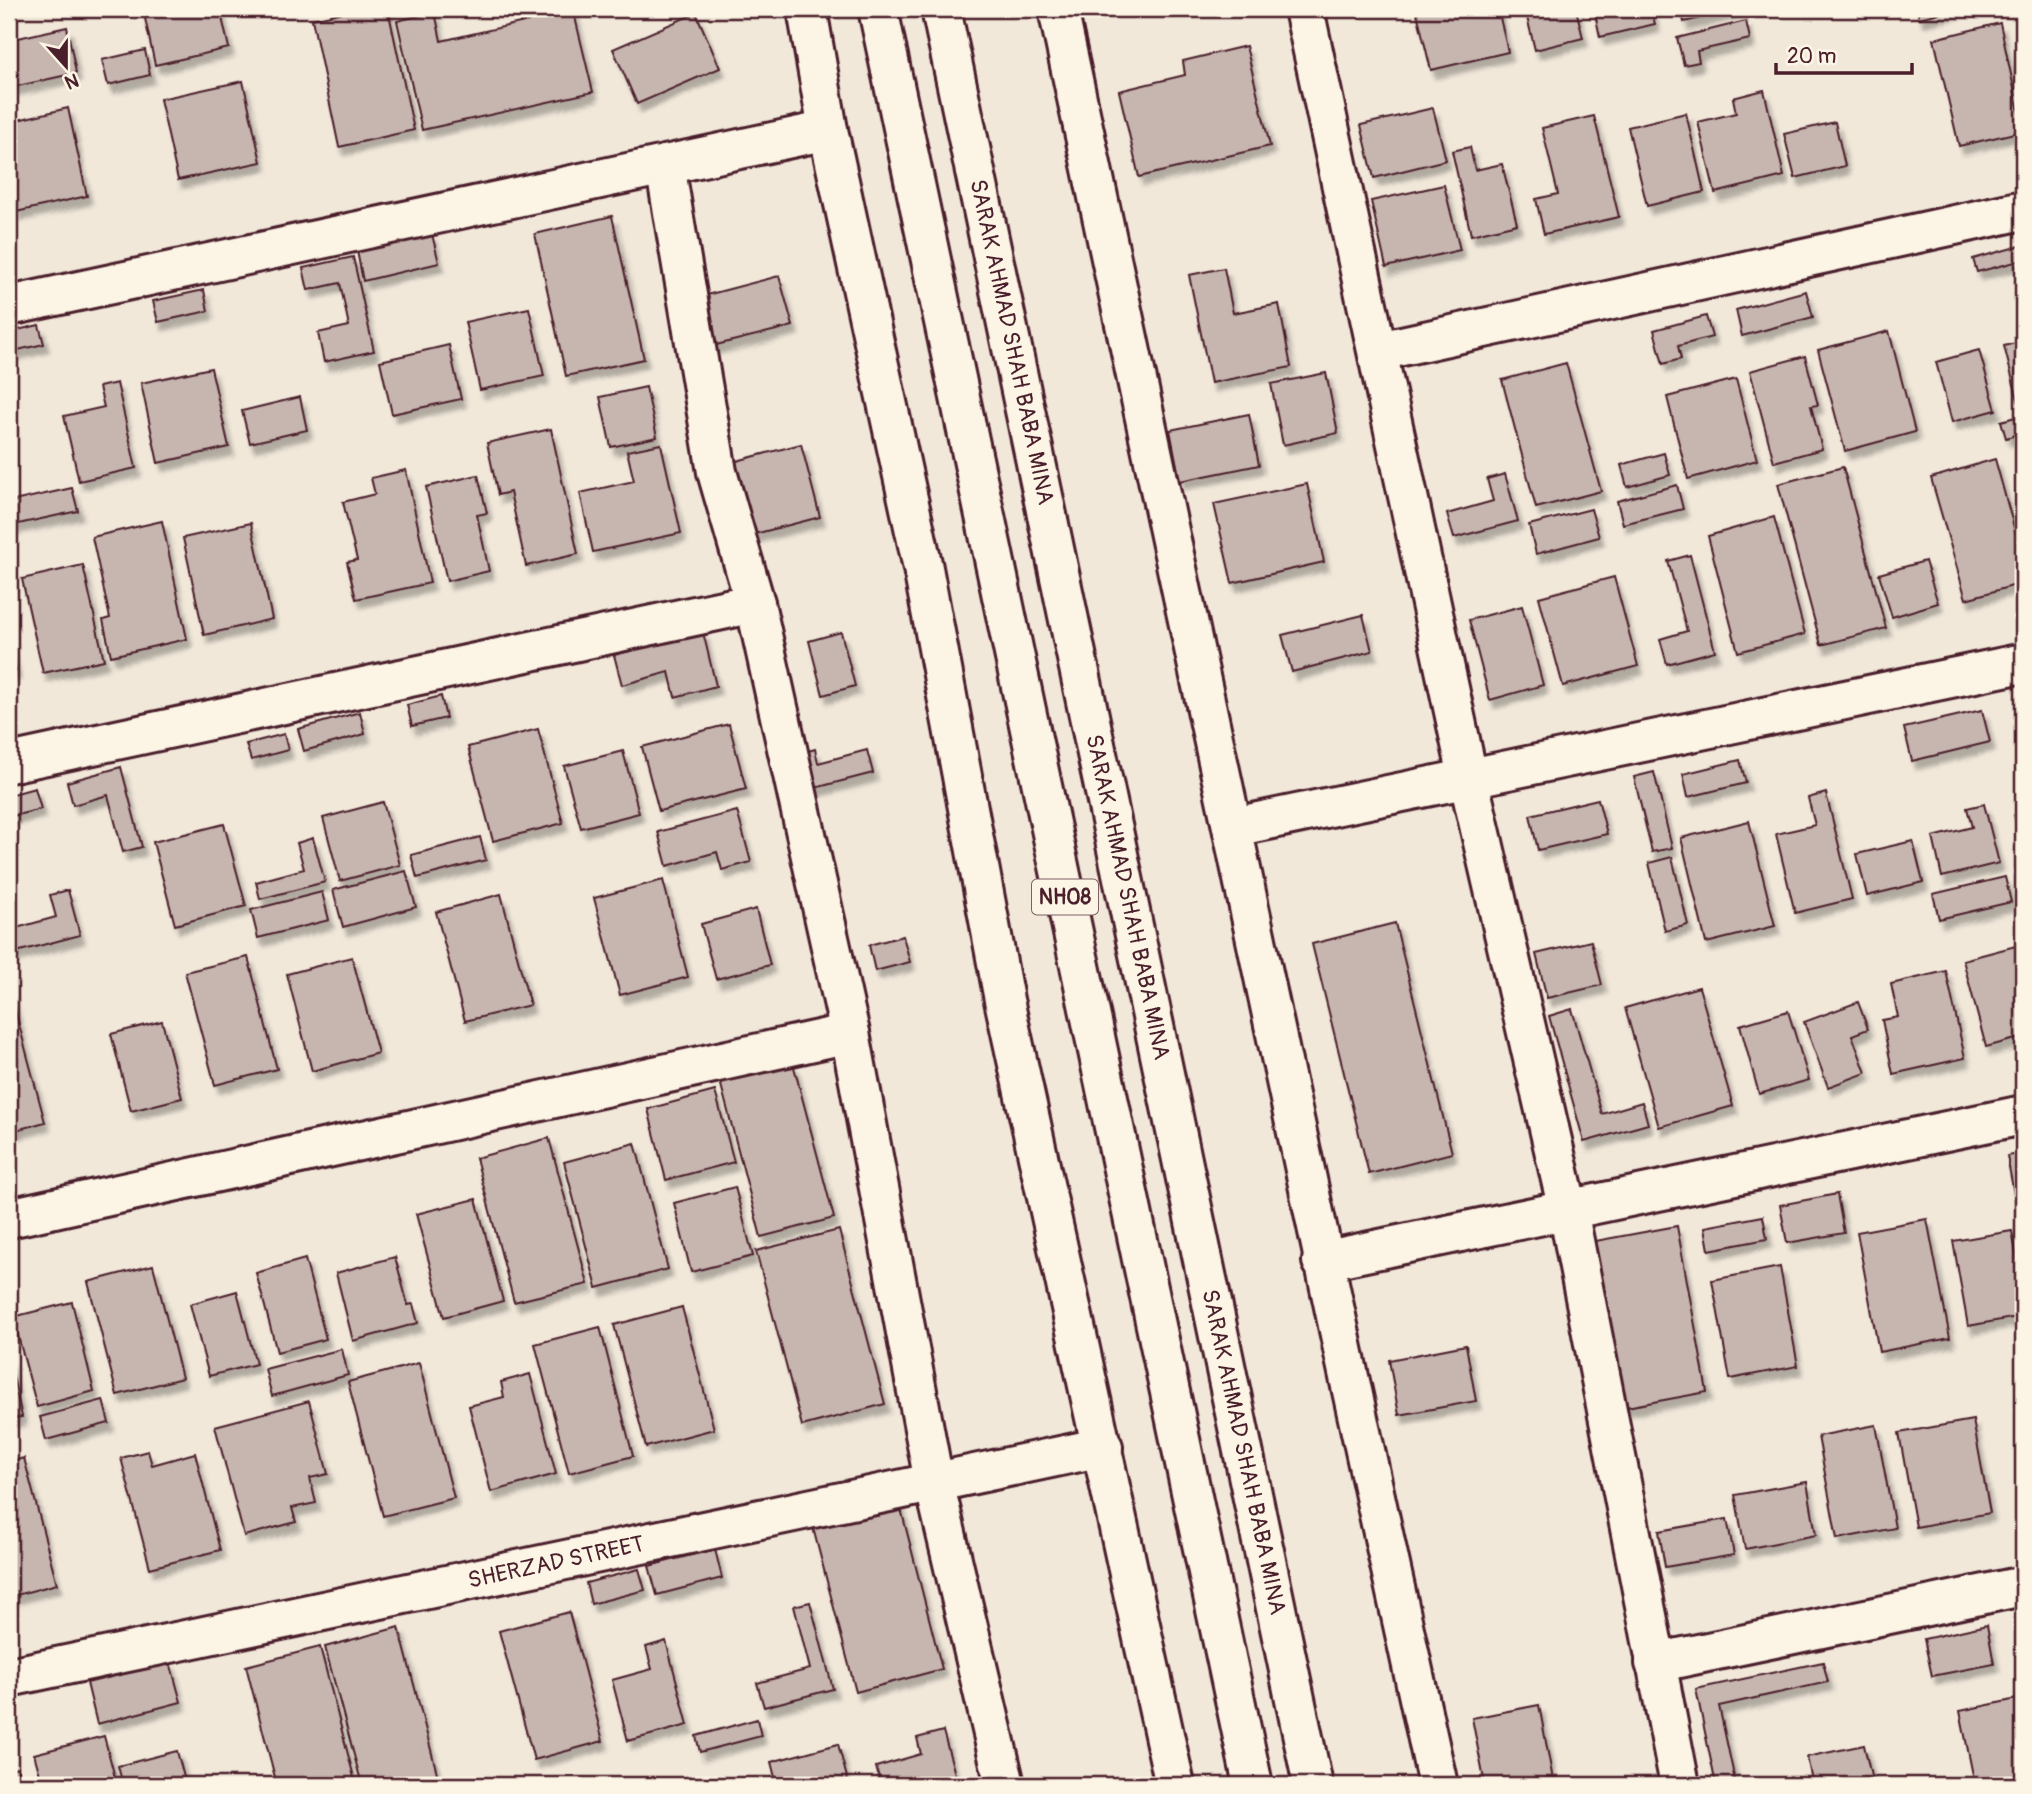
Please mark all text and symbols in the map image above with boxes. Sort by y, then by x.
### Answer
north arrow [32,32,102,102]
scale bar [1776,32,1913,76]
text: 20 m [1787,43,1836,70]
text: N [61,67,82,94]
street label: SARAK AHMAD SHAH BABA MINA [963,177,1061,507]
street label: SARAK AHMAD SHAH BABA MINA [1079,732,1177,1062]
road number: NH08 [1032,880,1098,914]
street label: SARAK AHMAD SHAH BABA MINA [1195,1287,1293,1617]
street label: SHERZAD STREET [465,1529,647,1595]

